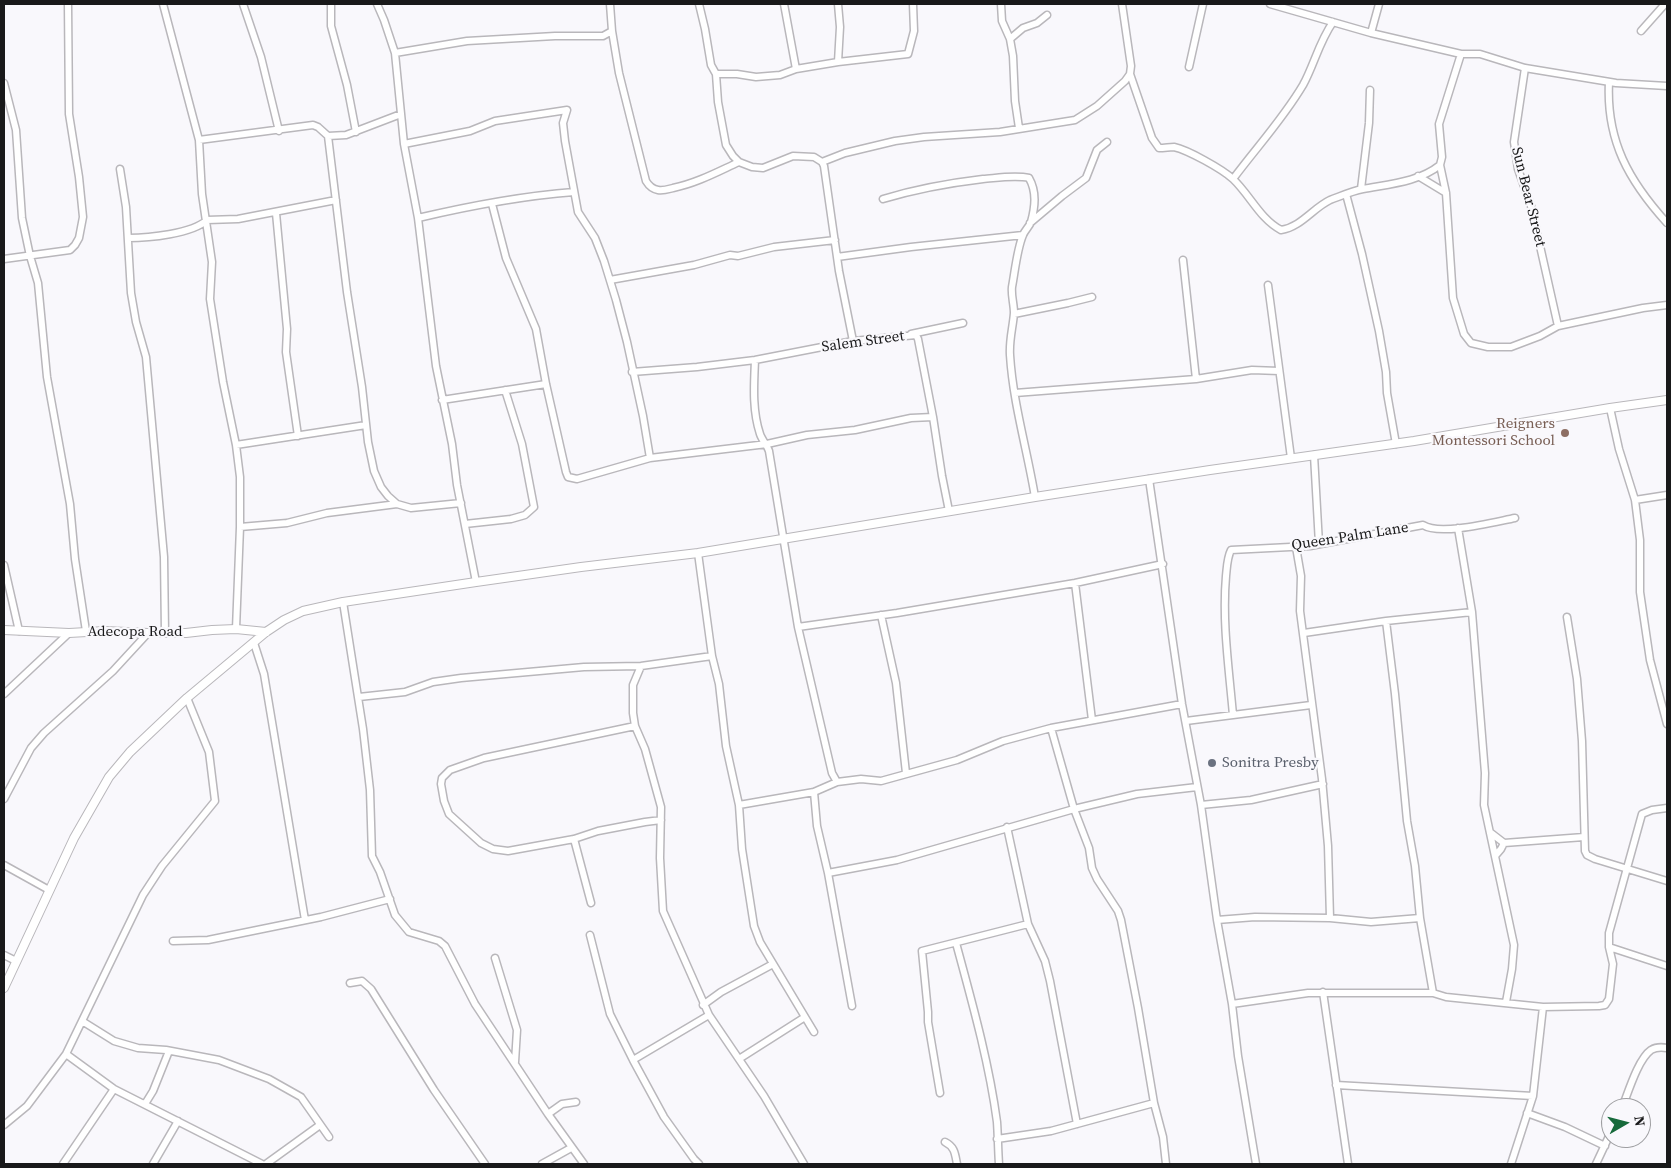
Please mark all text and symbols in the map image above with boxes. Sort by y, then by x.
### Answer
street label: Sun Bear Street [1507,145,1549,249]
street label: Salem Street [821,327,905,357]
place label: Reigners Montessori School [1432,415,1555,450]
marker: Reigners Montessori School [1559,427,1571,439]
street label: Queen Palm Lane [1290,519,1410,555]
street label: Adecopa Road [87,623,183,641]
place label: Sonitra Presby [1222,754,1319,772]
marker: Sonitra Presby [1206,757,1218,769]
north arrow [1601,1098,1651,1148]
text: N [1629,1115,1650,1127]

